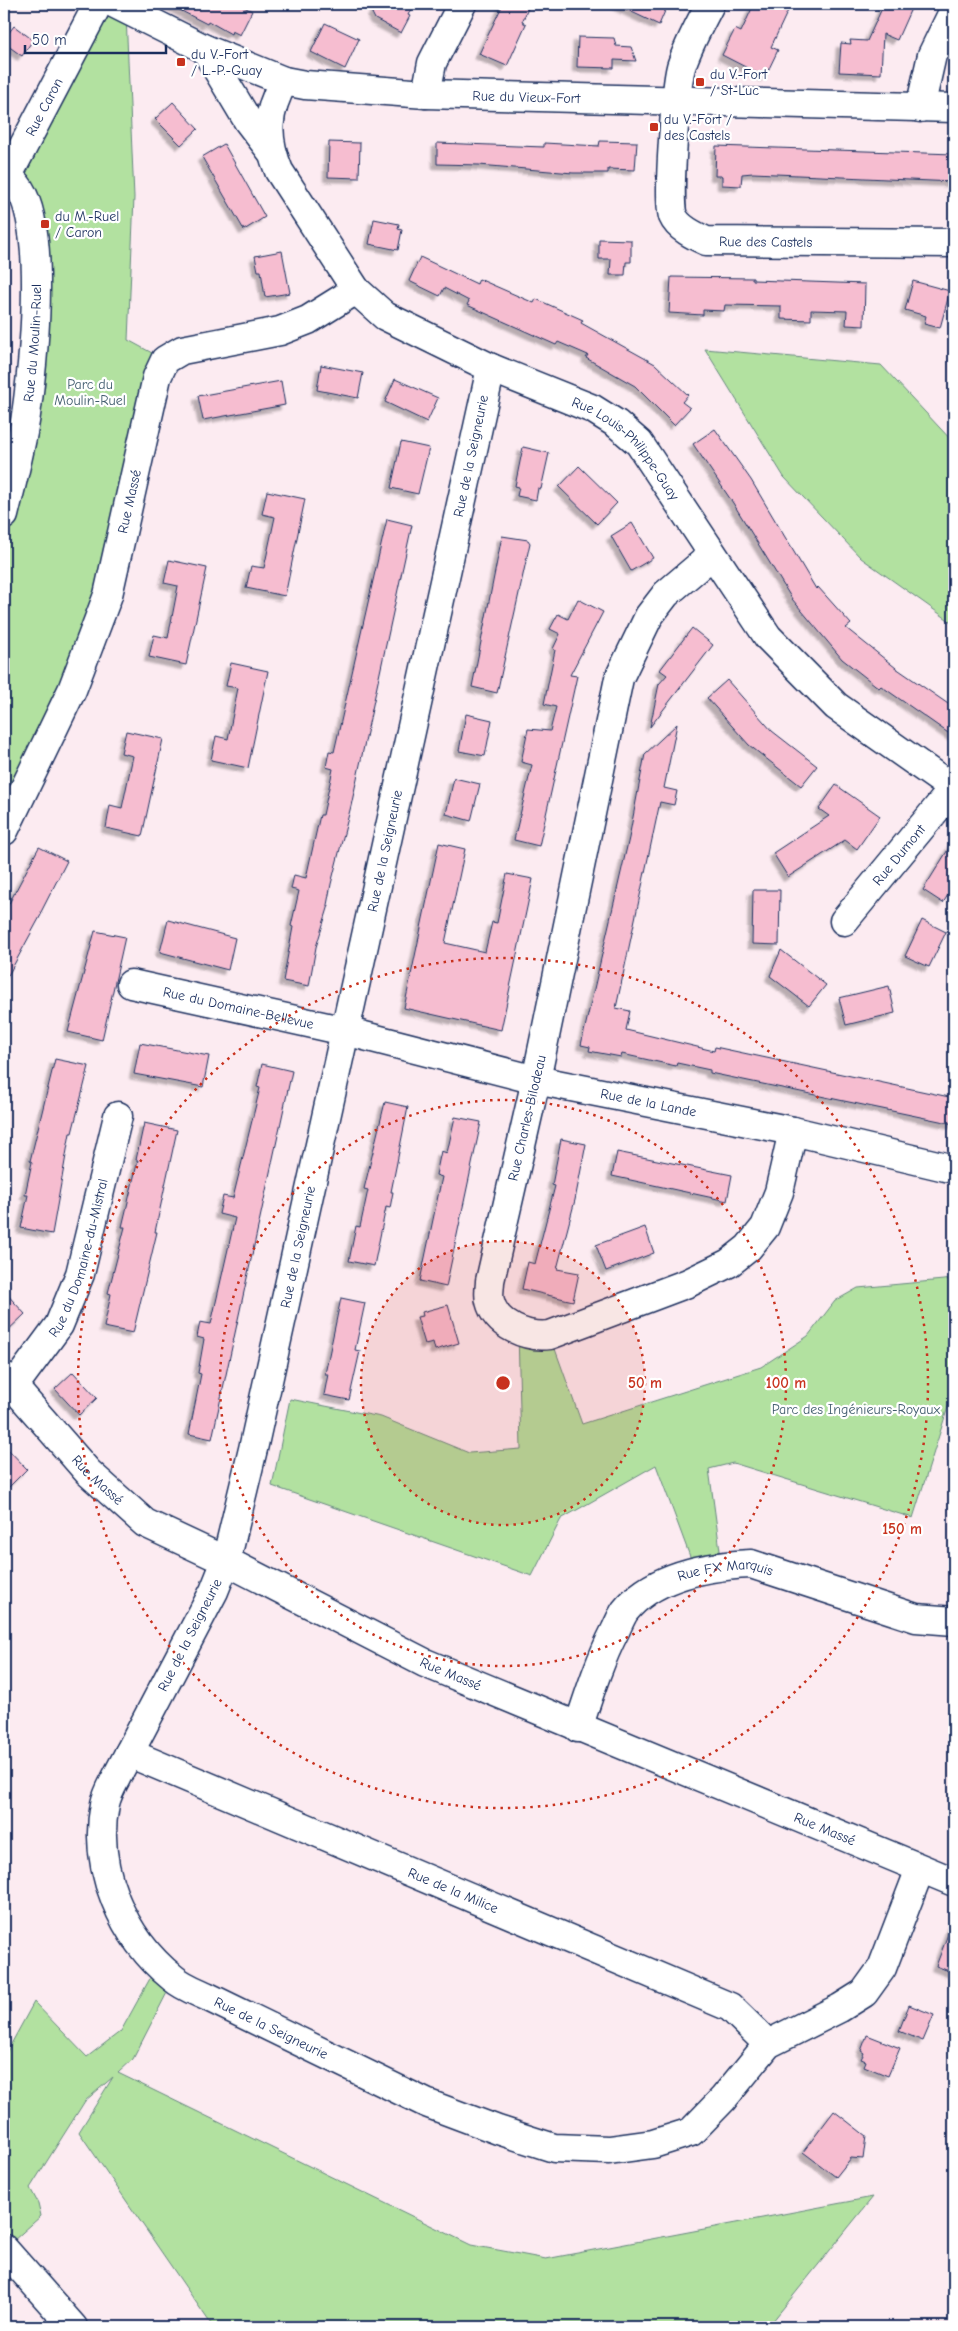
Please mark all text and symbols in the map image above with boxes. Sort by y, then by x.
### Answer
scale bar [25,22,166,54]
text: 50 m [32,31,67,49]
place label: du V.-Fort / L.-P.-Guay [191,46,263,79]
marker: du V.-Fort / L.-P.-Guay [175,56,187,68]
place label: du V.-Fort / St-Luc [710,66,768,99]
street label: Rue Caron [22,75,66,139]
marker: du V.-Fort / St-Luc [694,76,706,88]
street label: Rue du Vieux-Fort [472,87,582,107]
place label: du V.-Fort / des Castels [664,111,732,144]
marker: du V.-Fort / des Castels [648,121,660,133]
place label: du M.-Ruel / Caron [55,208,119,241]
marker: du M.-Ruel / Caron [39,218,51,230]
street label: Rue des Castels [719,233,813,250]
street label: Rue du Moulin-Ruel [19,284,45,403]
park label: Parc du Moulin-Ruel [54,376,126,409]
street label: Rue de la Seigneurie [450,393,492,519]
street label: Rue Louis-Philippe-Guay [570,393,684,504]
street label: Rue Massé [114,468,144,535]
street label: Rue de la Seigneurie [364,788,406,914]
street label: Rue Dumont [869,820,929,889]
street label: Rue du Domaine-Bellevue [161,983,315,1032]
street label: Rue Charles-Bilodeau [504,1053,550,1183]
street label: Rue de la Lande [599,1084,698,1120]
street label: Rue du Domaine-du-Mistral [45,1177,111,1340]
street label: Rue de la Seigneurie [277,1184,319,1310]
centre of rings [494,1374,512,1392]
text: 50 m [628,1374,662,1392]
text: 100 m [766,1374,806,1392]
park label: Parc des Ingénieurs-Royaux [772,1401,941,1418]
street label: Rue Massé [68,1451,127,1508]
text: 150 m [882,1520,922,1538]
street label: Rue FX Marquis [675,1555,776,1584]
street label: Rue de la Seigneurie [154,1576,226,1694]
street label: Rue Massé [417,1653,484,1694]
street label: Rue Massé [792,1808,858,1849]
street label: Rue de la Milice [406,1863,501,1917]
street label: Rue de la Seigneurie [212,1993,331,2063]

